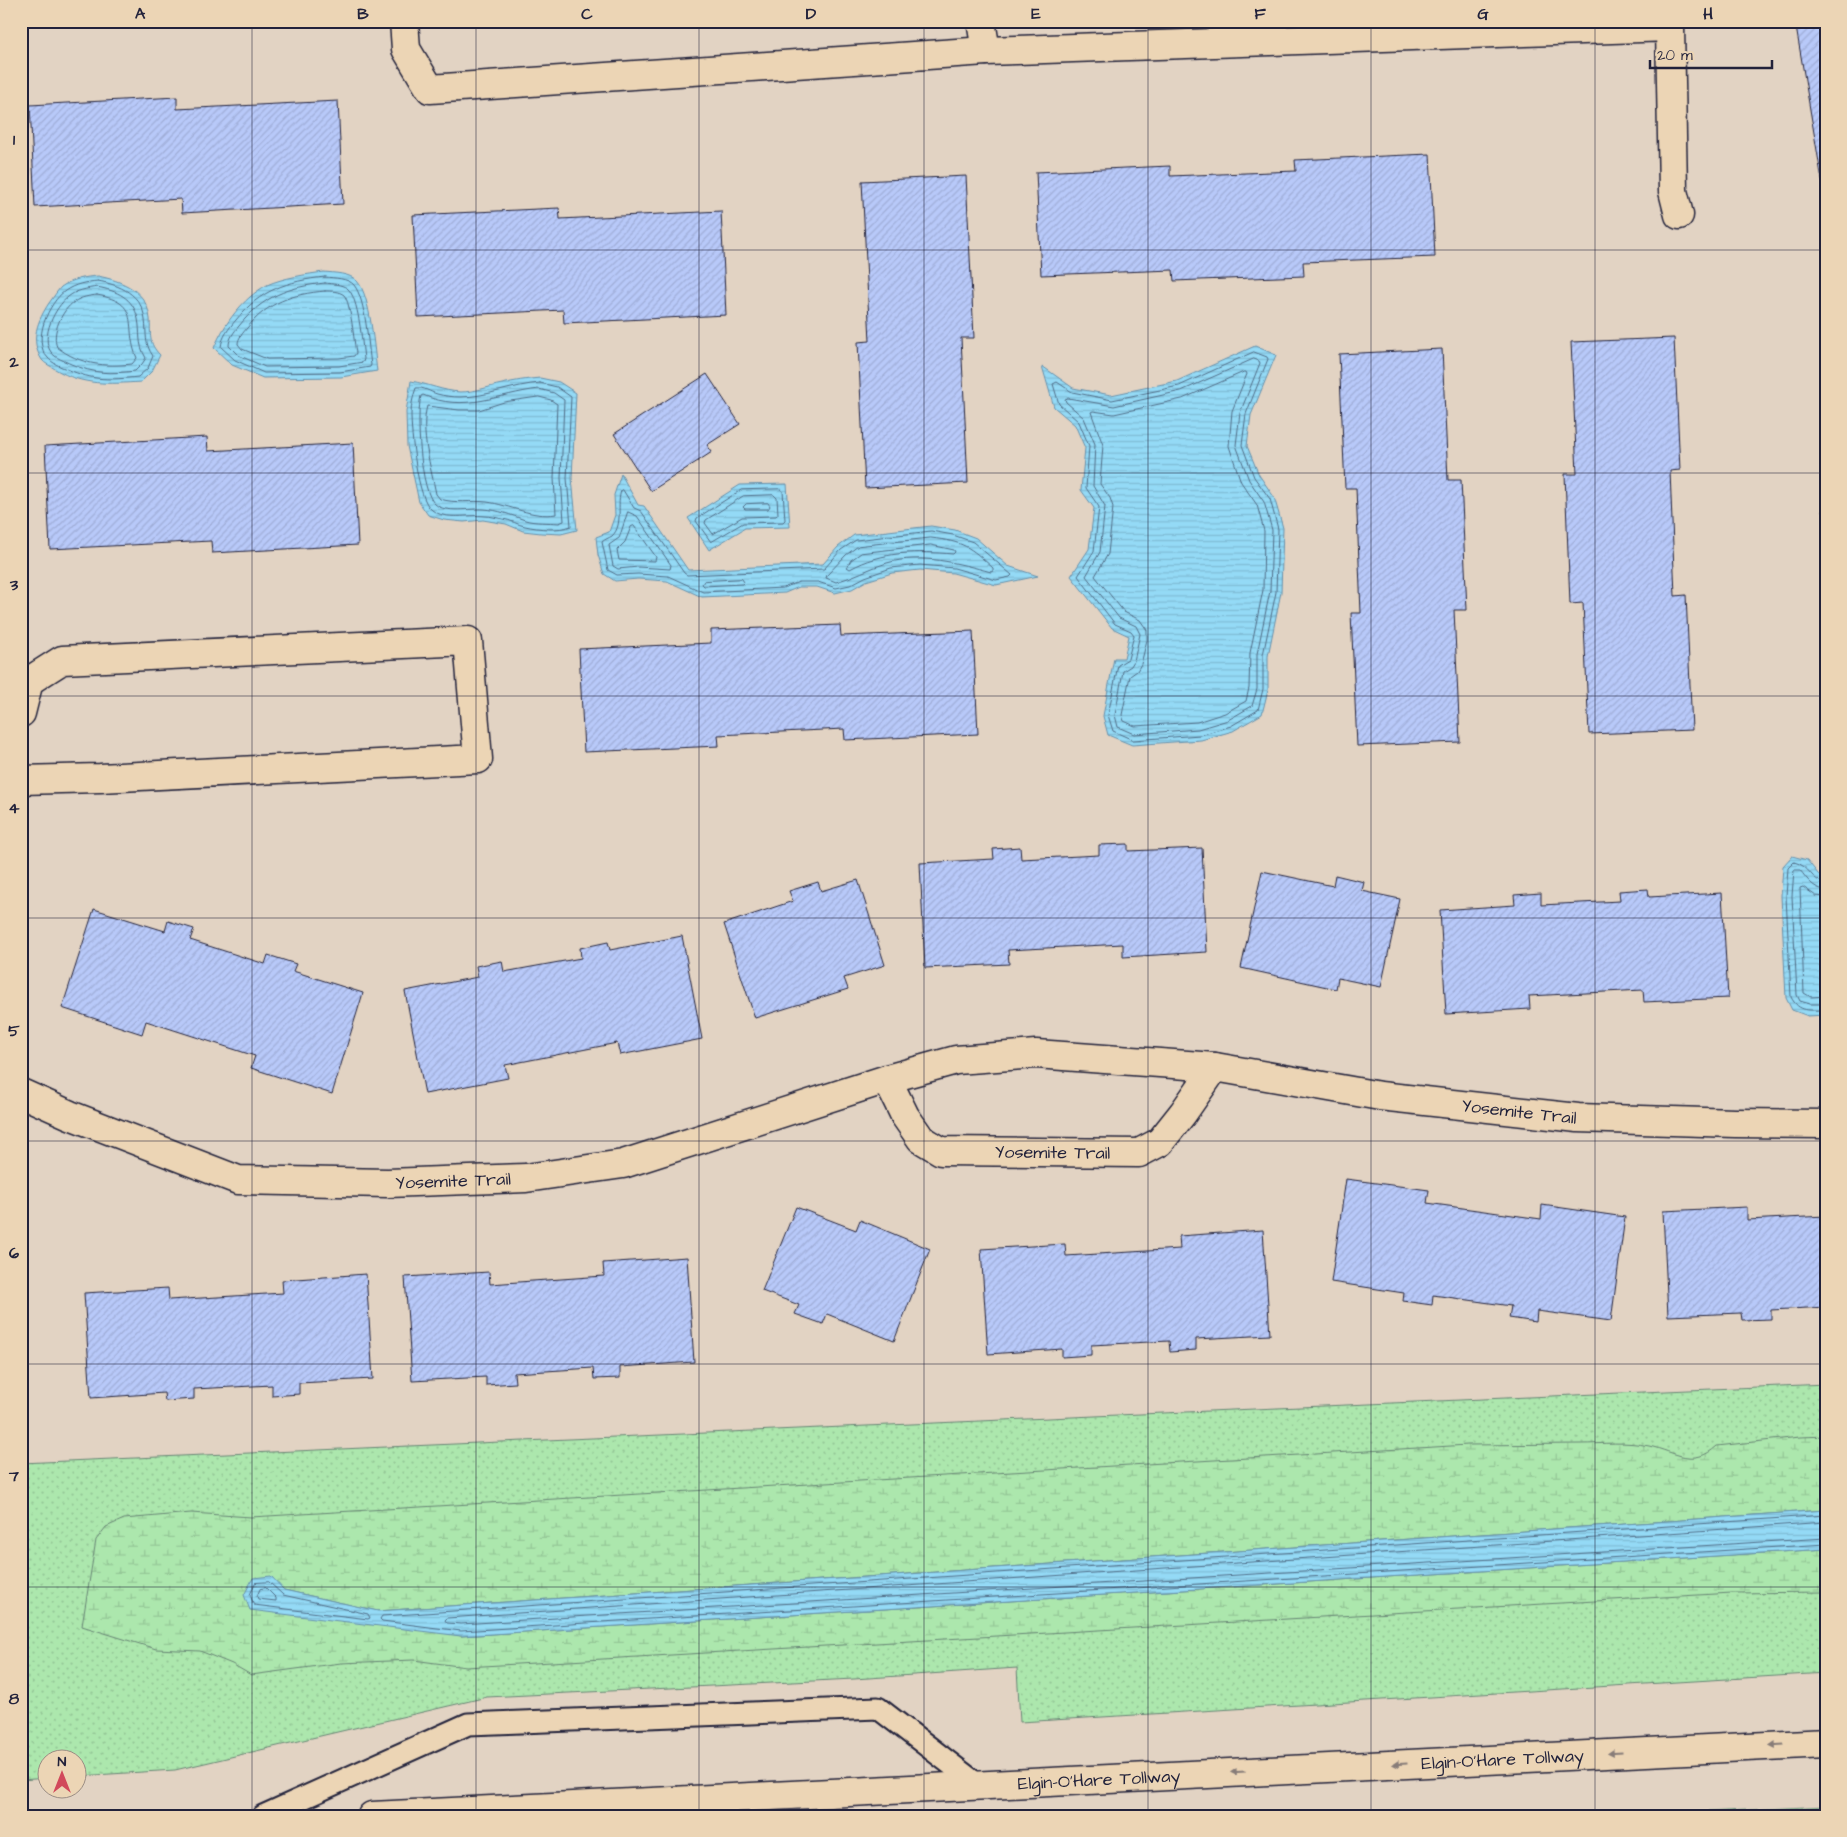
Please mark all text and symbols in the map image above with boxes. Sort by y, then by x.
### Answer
text: A [135,3,146,25]
text: B [357,3,369,25]
text: C [581,3,593,25]
text: D [806,3,817,25]
text: E [1031,3,1041,25]
text: F [1254,3,1266,25]
text: G [1477,3,1489,25]
text: H [1703,3,1713,25]
scale bar [1650,38,1772,70]
text: 20 m [1657,45,1693,66]
text: 1 [13,129,16,151]
text: 2 [8,351,19,373]
text: 3 [9,574,19,596]
text: 4 [9,797,20,819]
text: 5 [8,1020,20,1042]
street label: Yosemite Trail [1460,1093,1578,1130]
street label: Yosemite Trail [995,1139,1111,1165]
street label: Yosemite Trail [395,1166,511,1195]
text: 6 [9,1242,19,1264]
text: 7 [8,1465,19,1487]
text: 8 [9,1688,20,1710]
one-way arrow [1769,1741,1785,1749]
street label: Elgin-O'Hare Tollway [1421,1743,1585,1776]
north arrow [38,1750,88,1800]
one-way arrow [1607,1750,1623,1758]
text: N [58,1752,67,1772]
one-way arrow [1392,1761,1408,1769]
street label: Elgin-O'Hare Tollway [1017,1763,1181,1796]
one-way arrow [1229,1769,1245,1777]

